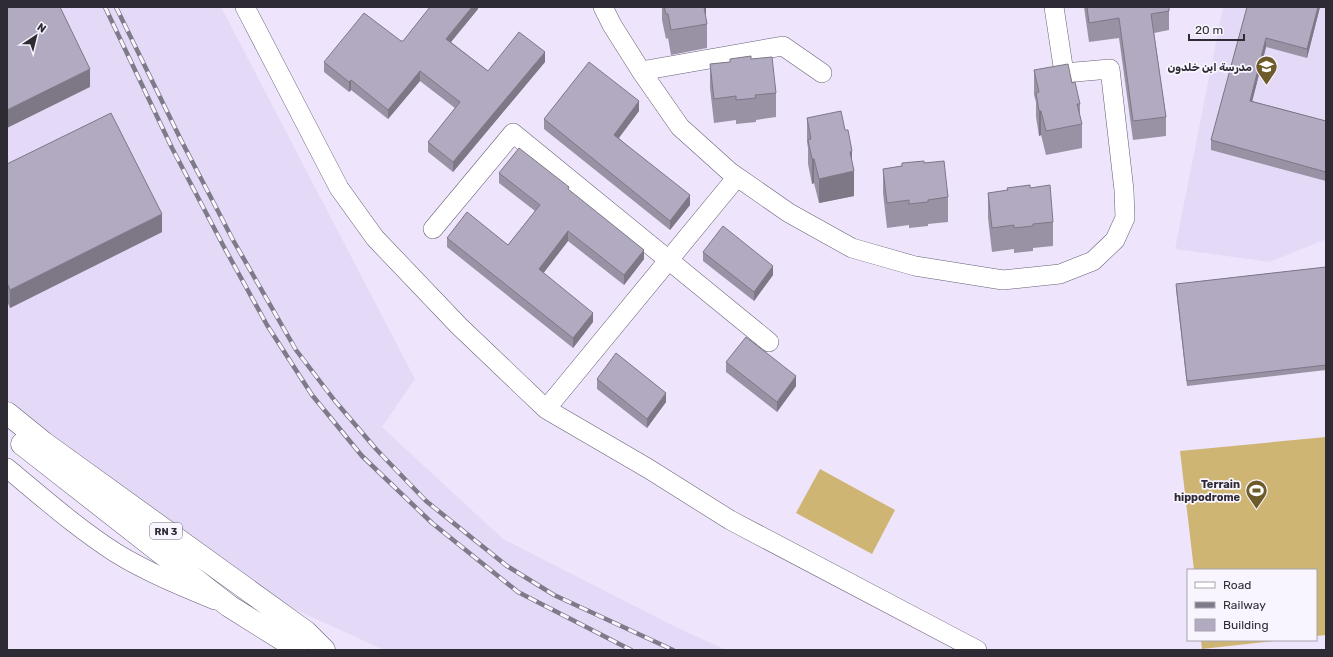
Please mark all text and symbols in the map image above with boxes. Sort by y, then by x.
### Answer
north arrow [16,16,56,56]
scale bar [1189,16,1244,42]
text: N [34,21,48,36]
text: 20 m [1195,23,1223,37]
school or university icon: مدرسة ابن خلدون [1254,54,1280,87]
place label: مدرسة ابن خلدون [1167,61,1252,74]
sports icon: Terrain hippodrome [1243,477,1269,510]
place label: Terrain hippodrome [1174,478,1240,504]
road number: RN 3 [150,523,182,539]
legend [1187,569,1317,641]
text: Road [1223,578,1251,592]
text: Railway [1223,598,1266,612]
text: Building [1223,618,1269,632]

